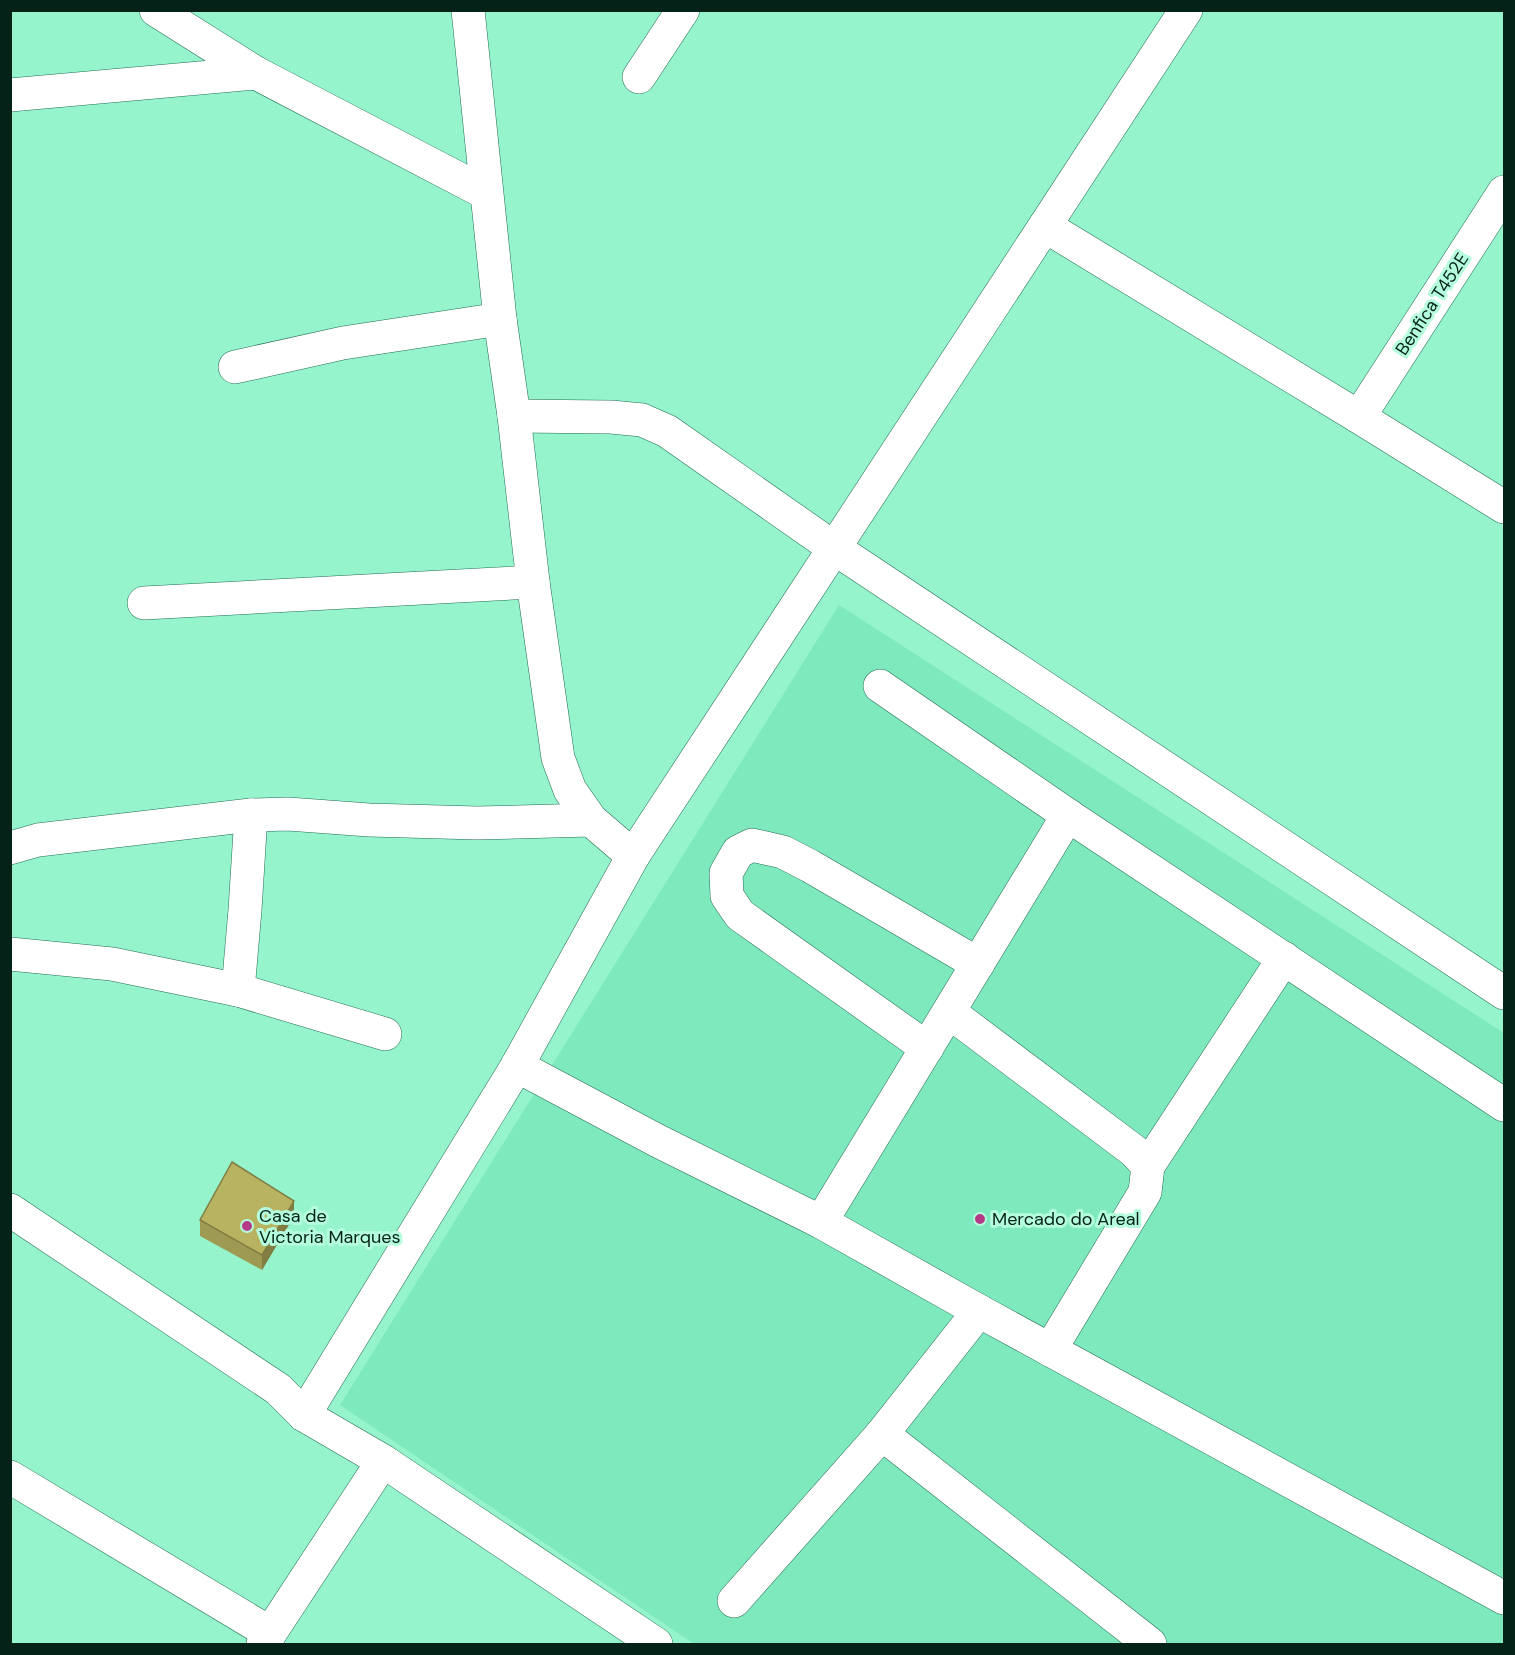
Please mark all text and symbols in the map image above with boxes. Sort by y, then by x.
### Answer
street label: Benfica T452E [1390,248,1474,360]
place label: Casa de Victoria Marques [259,1204,401,1249]
place label: Mercado do Areal [992,1207,1140,1231]
marker: Mercado do Areal [973,1212,987,1226]
marker: Casa de Victoria Marques [240,1219,254,1233]

